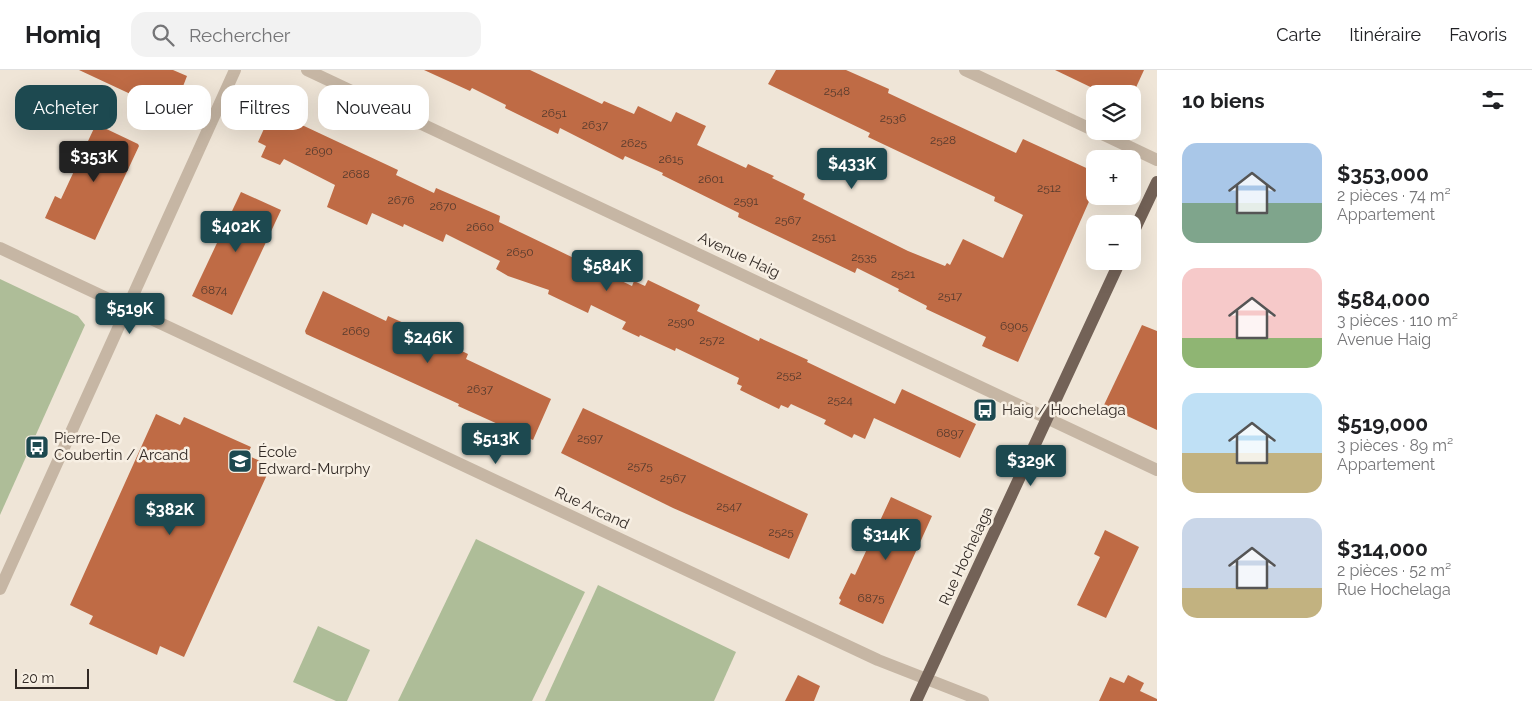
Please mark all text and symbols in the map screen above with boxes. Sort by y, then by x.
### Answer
search box [131,12,481,57]
text: Homiq [25,20,101,49]
icon: search [149,21,177,49]
text: Rechercher [189,24,291,46]
text: Carte [1276,24,1321,45]
text: Itinéraire [1349,24,1421,45]
text: Favoris [1449,24,1507,45]
house number: 2548 [824,84,850,98]
chip: Acheter [15,85,117,130]
chip: Louer [127,85,211,130]
chip: Filtres [221,85,308,130]
chip: Nouveau [318,85,429,130]
map controls [1086,85,1141,270]
button: layers [1086,85,1141,140]
icon: filters [1479,86,1507,114]
text: 10 biens [1182,88,1265,113]
house number: 2651 [541,106,567,120]
house number: 2536 [880,111,906,125]
house number: 2637 [582,118,609,132]
house number: 2528 [930,133,956,147]
house number: 2625 [621,136,648,150]
pin: $353K [59,140,129,183]
house number: 2690 [305,144,333,158]
text: $353K [70,147,118,166]
pin: $433K [817,148,887,190]
button: + [1086,150,1141,205]
house number: 2615 [658,152,684,166]
text: $433K [828,154,876,173]
text: $353,000 [1337,161,1429,186]
icon: home [1222,163,1282,223]
house number: 2688 [342,167,370,181]
house number: 2601 [698,172,724,186]
house number: 2512 [1037,181,1061,195]
text: 2 pièces · 74 m² [1337,186,1451,205]
house number: 2676 [387,193,415,207]
house number: 2591 [734,194,758,208]
house number: 2670 [429,199,457,213]
text: Appartement [1337,205,1435,224]
pin: $402K [201,210,271,253]
house number: 2567 [775,213,802,227]
button: − [1086,215,1141,270]
text: $402K [212,217,260,236]
house number: 2660 [466,220,494,234]
street label: Avenue Haig [695,228,783,282]
house number: 2551 [812,230,836,244]
house number: 2650 [506,245,534,259]
pin: $584K [572,250,642,292]
house number: 2535 [851,250,877,264]
text: $584K [583,256,631,275]
house number: 2521 [891,267,915,281]
house number: 6874 [201,283,228,297]
text: $584,000 [1337,286,1430,311]
icon: home [1222,288,1282,348]
house number: 2517 [938,289,963,303]
pin: $519K [95,292,165,335]
text: $519K [106,299,154,318]
text: 3 pièces · 110 m² [1337,311,1458,330]
house number: 2590 [667,315,695,329]
house number: 6905 [1000,319,1029,333]
pin: $246K [393,322,463,364]
house number: 2669 [342,324,370,338]
text: $246K [404,328,452,347]
text: Avenue Haig [1337,330,1431,349]
house number: 2572 [699,333,725,347]
house number: 2552 [776,368,802,382]
house number: 2637 [467,382,494,396]
house number: 2524 [827,393,853,407]
bus stop icon: Haig / Hochelaga [972,397,998,423]
place label: Haig / Hochelaga [1002,401,1126,419]
text: $519,000 [1337,411,1428,436]
icon: home [1222,413,1282,473]
pin: $513K [461,422,531,465]
house number: 6897 [936,426,964,440]
place label: Pierre-De Coubertin / Arcand [54,429,188,464]
text: $513K [473,429,519,448]
house number: 2597 [577,431,604,445]
bus stop icon: Pierre-De Coubertin / Arcand [24,434,50,460]
text: 3 pièces · 89 m² [1337,436,1453,455]
place label: École Edward-Murphy [258,443,370,478]
pin: $329K [996,444,1066,487]
school or university icon: École Edward-Murphy [227,448,253,474]
text: $329K [1007,451,1055,470]
text: Appartement [1337,455,1435,474]
house number: 2575 [627,459,653,473]
house number: 2567 [660,471,687,485]
street label: Rue Arcand [552,483,632,533]
pin: $382K [135,494,205,536]
house number: 2547 [716,499,742,513]
text: $382K [146,500,194,519]
street label: Rue Hochelaga [935,504,997,608]
pin: $314K [851,518,921,561]
house number: 2525 [768,525,794,539]
text: $314K [863,525,909,544]
text: $314,000 [1337,536,1428,561]
icon: home [1222,538,1282,598]
text: 2 pièces · 52 m² [1337,561,1451,580]
text: Rue Hochelaga [1337,580,1451,599]
house number: 6875 [857,591,885,605]
scale bar [15,666,89,689]
text: 20 m [22,670,54,686]

